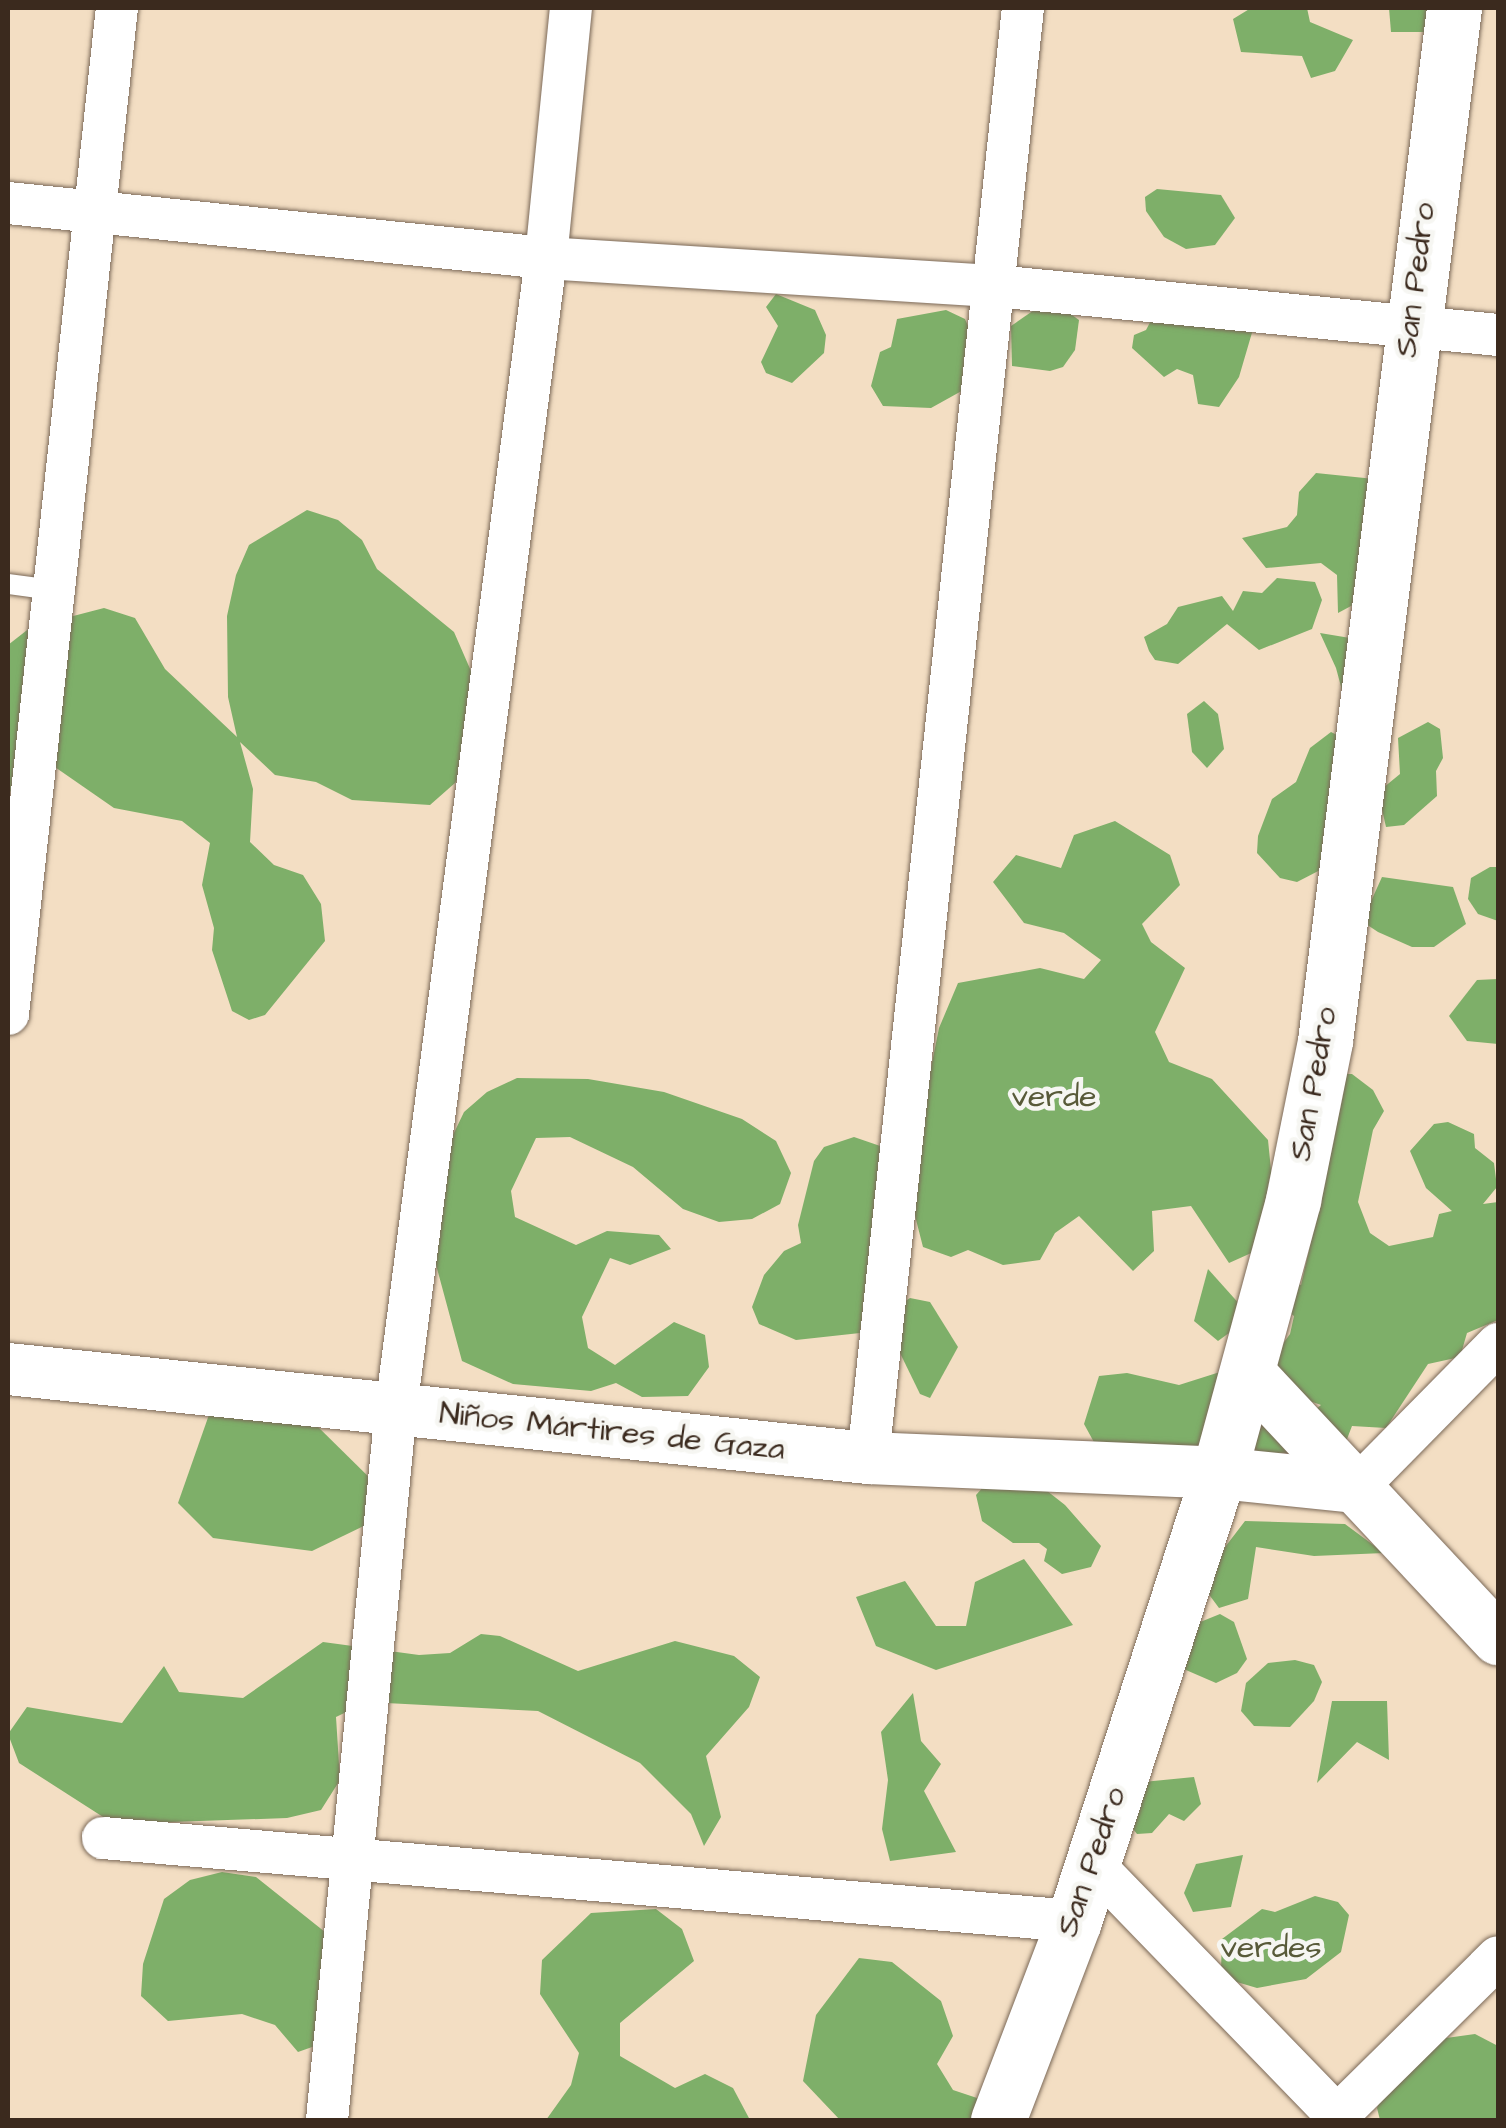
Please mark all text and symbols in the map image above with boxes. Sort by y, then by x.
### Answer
street label: San Pedro [1387,201,1445,359]
street label: San Pedro [1282,1004,1346,1164]
park label: verde [1011,1078,1097,1116]
street label: Niños Mártires de Gaza [437,1395,787,1469]
street label: San Pedro [1049,1782,1135,1942]
park label: verdes [1220,1929,1322,1967]

